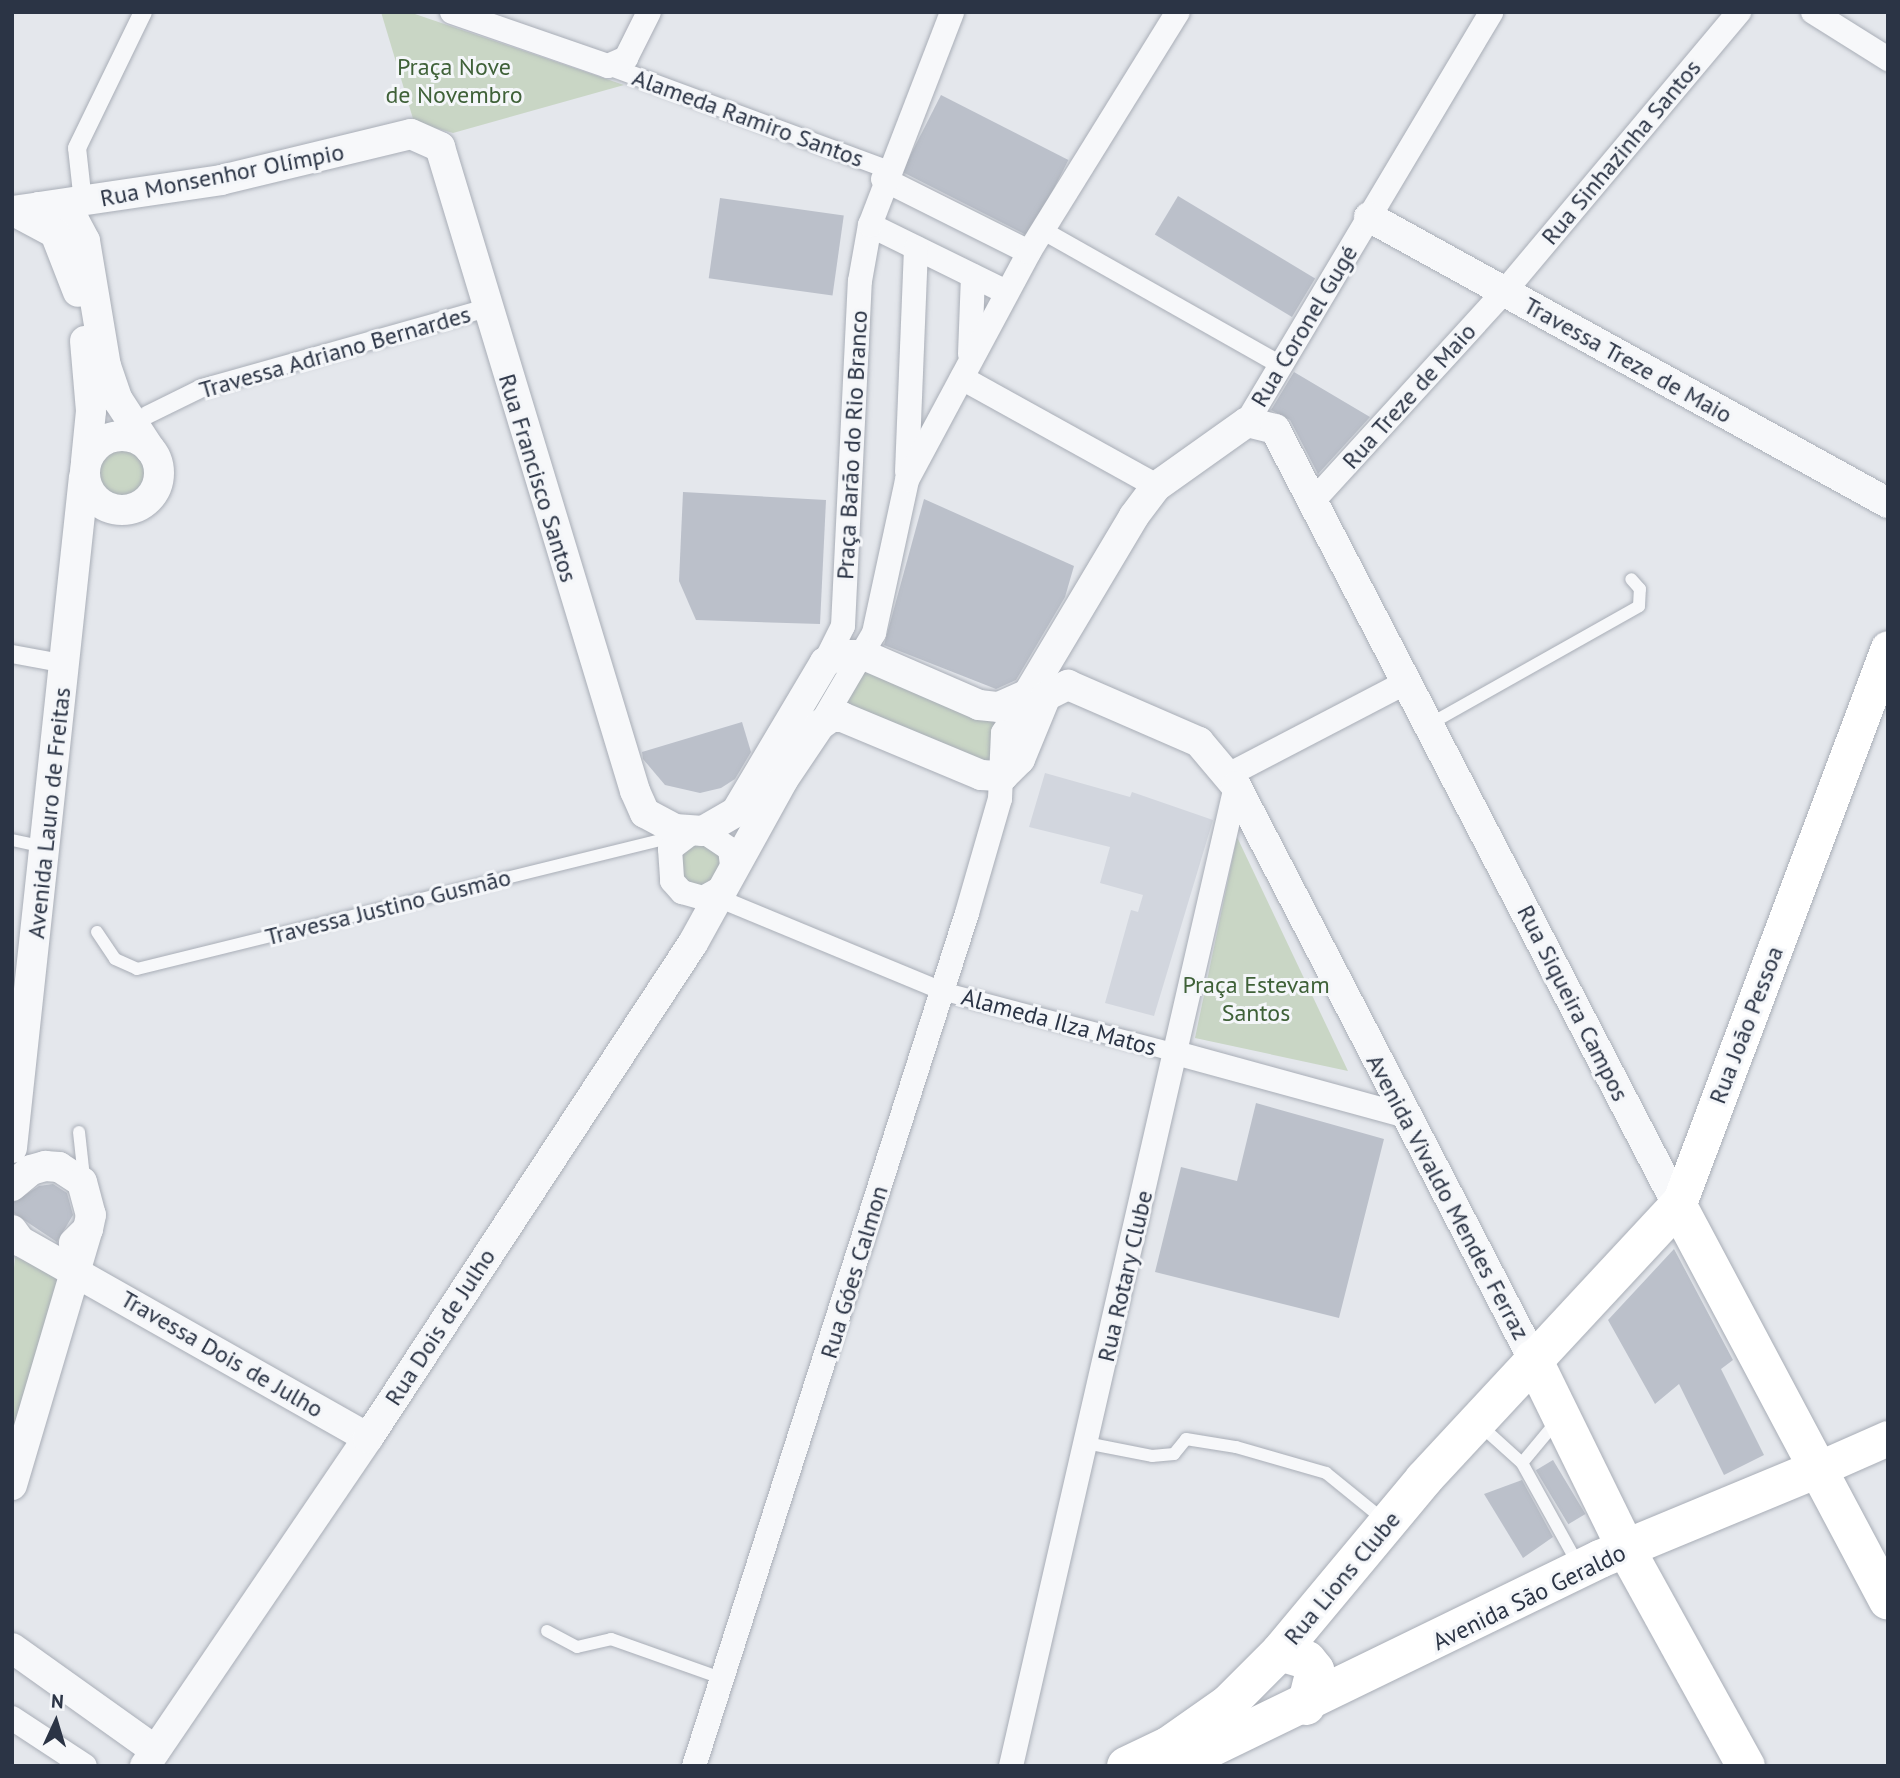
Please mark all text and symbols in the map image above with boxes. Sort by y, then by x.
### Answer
park label: Praça Nove de Novembro [385,53,523,109]
street label: Rua Sinhazinha Santos [1535,54,1707,250]
street label: Alameda Ramiro Santos [629,63,867,173]
street label: Rua Monsenhor Olímpio [98,137,346,213]
street label: Rua Coronel Gugé [1244,240,1364,412]
street label: Travessa Treze de Maio [1519,291,1737,429]
street label: Travessa Adriano Bernardes [196,299,474,405]
street label: Praça Barão do Rio Branco [831,310,873,580]
street label: Rua Treze de Maio [1336,317,1482,475]
street label: Rua Francisco Santos [493,370,583,586]
street label: Avenida Lauro de Freitas [21,686,77,940]
street label: Travessa Justino Gusmão [262,863,514,951]
street label: Rua Siqueira Campos [1511,900,1635,1106]
street label: Rua João Pessoa [1703,942,1789,1108]
park label: Praça Estevam Santos [1182,971,1330,1027]
street label: Alameda Ilza Matos [958,982,1160,1062]
street label: Avenida Vivaldo Mendes Ferraz [1360,1049,1536,1345]
street label: Rua Góes Calmon [814,1182,894,1362]
street label: Rua Rotary Clube [1091,1187,1159,1365]
street label: Rua Dois de Julho [379,1243,501,1411]
street label: Travessa Dois de Julho [116,1284,328,1424]
street label: Rua Lions Clube [1278,1505,1406,1651]
street label: Avenida São Geraldo [1428,1538,1630,1656]
north arrow [21,1687,91,1757]
text: N [50,1689,65,1713]

